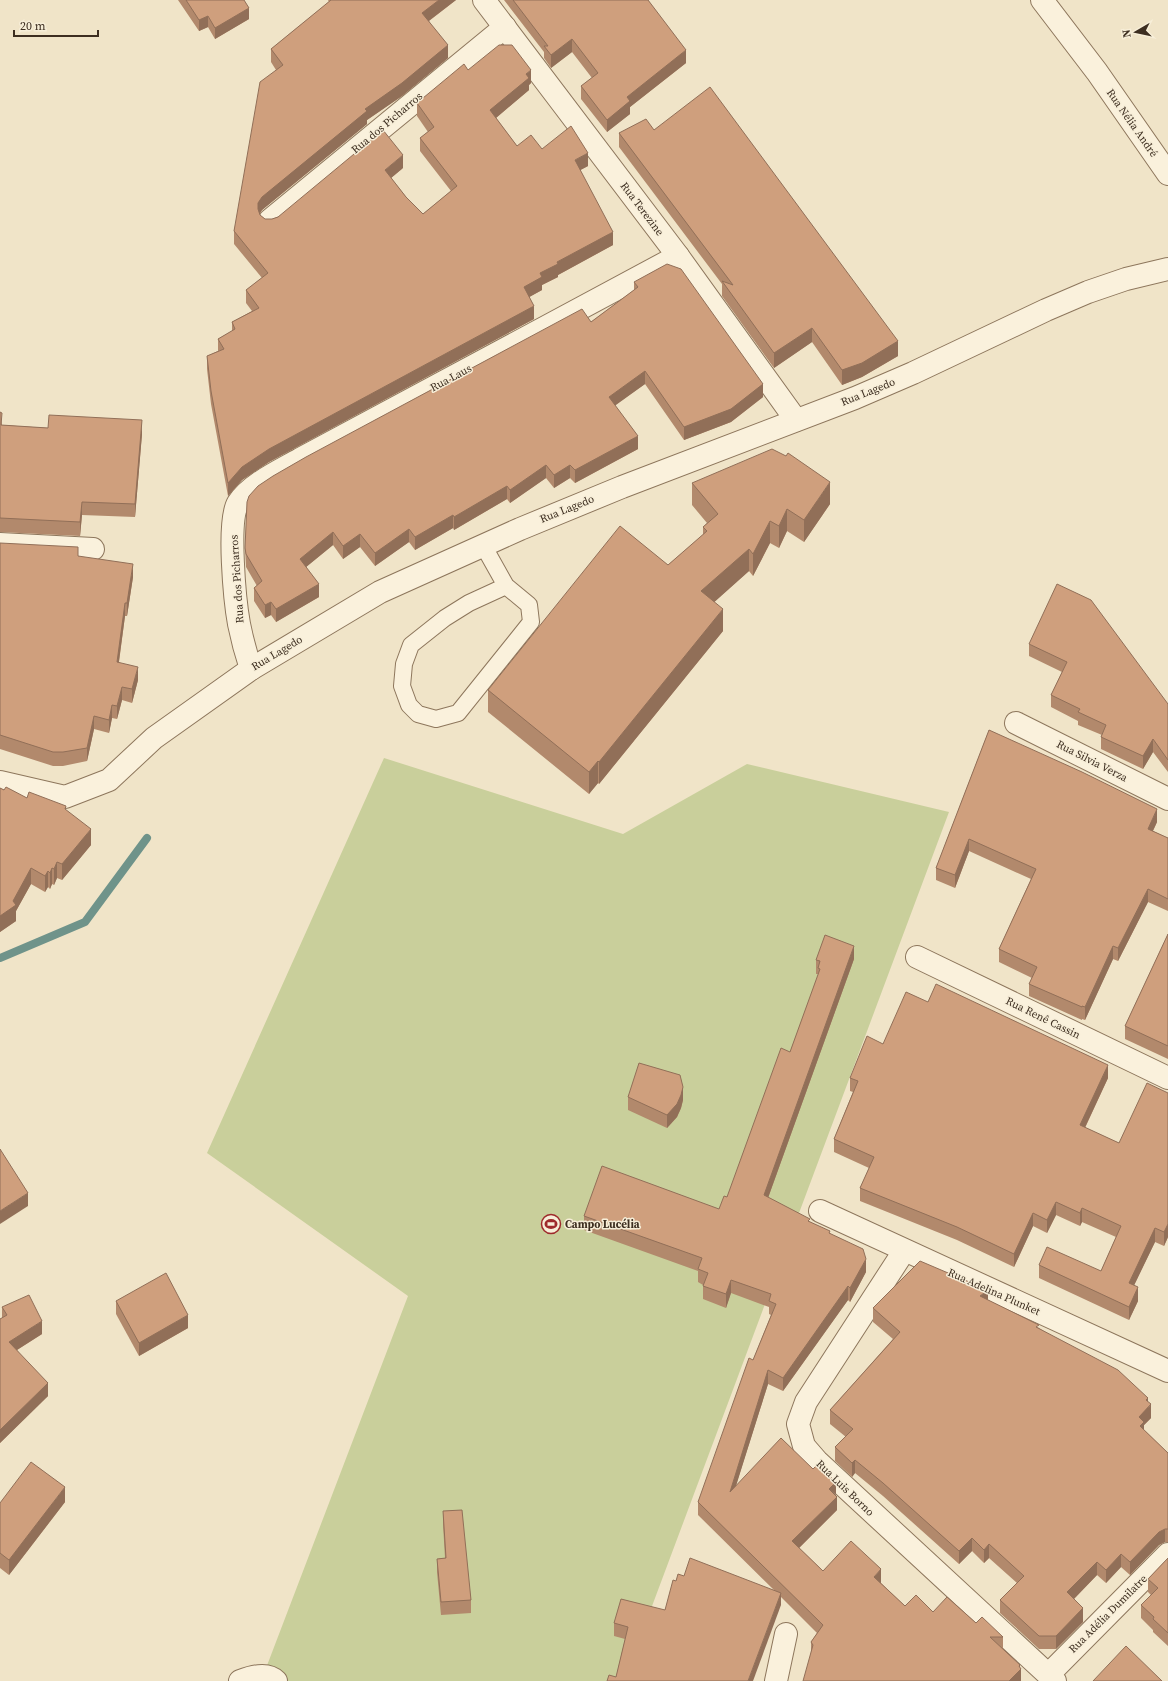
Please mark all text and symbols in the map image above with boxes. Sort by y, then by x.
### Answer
scale bar [14,12,98,38]
north arrow [1116,12,1156,52]
text: 20 m [20,18,46,34]
text: N [1119,28,1135,39]
street label: Rua Nélia André [1103,86,1161,160]
street label: Rua dos Picharros [348,89,426,157]
street label: Rua Terezine [617,179,667,239]
street label: Rua Laus [428,361,475,395]
street label: Rua Lagedo [839,374,897,410]
street label: Rua Lagedo [538,491,596,527]
street label: Rua dos Picharros [226,534,248,624]
street label: Rua Lagedo [249,632,305,674]
street label: Rua Silvia Verza [1054,737,1130,786]
street label: Rua Renê Cassin [1003,993,1083,1043]
sports icon: Campo Lucélia [540,1213,562,1235]
place label: Campo Lucélia [565,1217,640,1232]
street label: Rua Adelina Plunket [945,1265,1043,1319]
street label: Rua Luis Borno [813,1456,877,1520]
street label: Rua Adélia Dumilatre [1066,1571,1151,1656]

